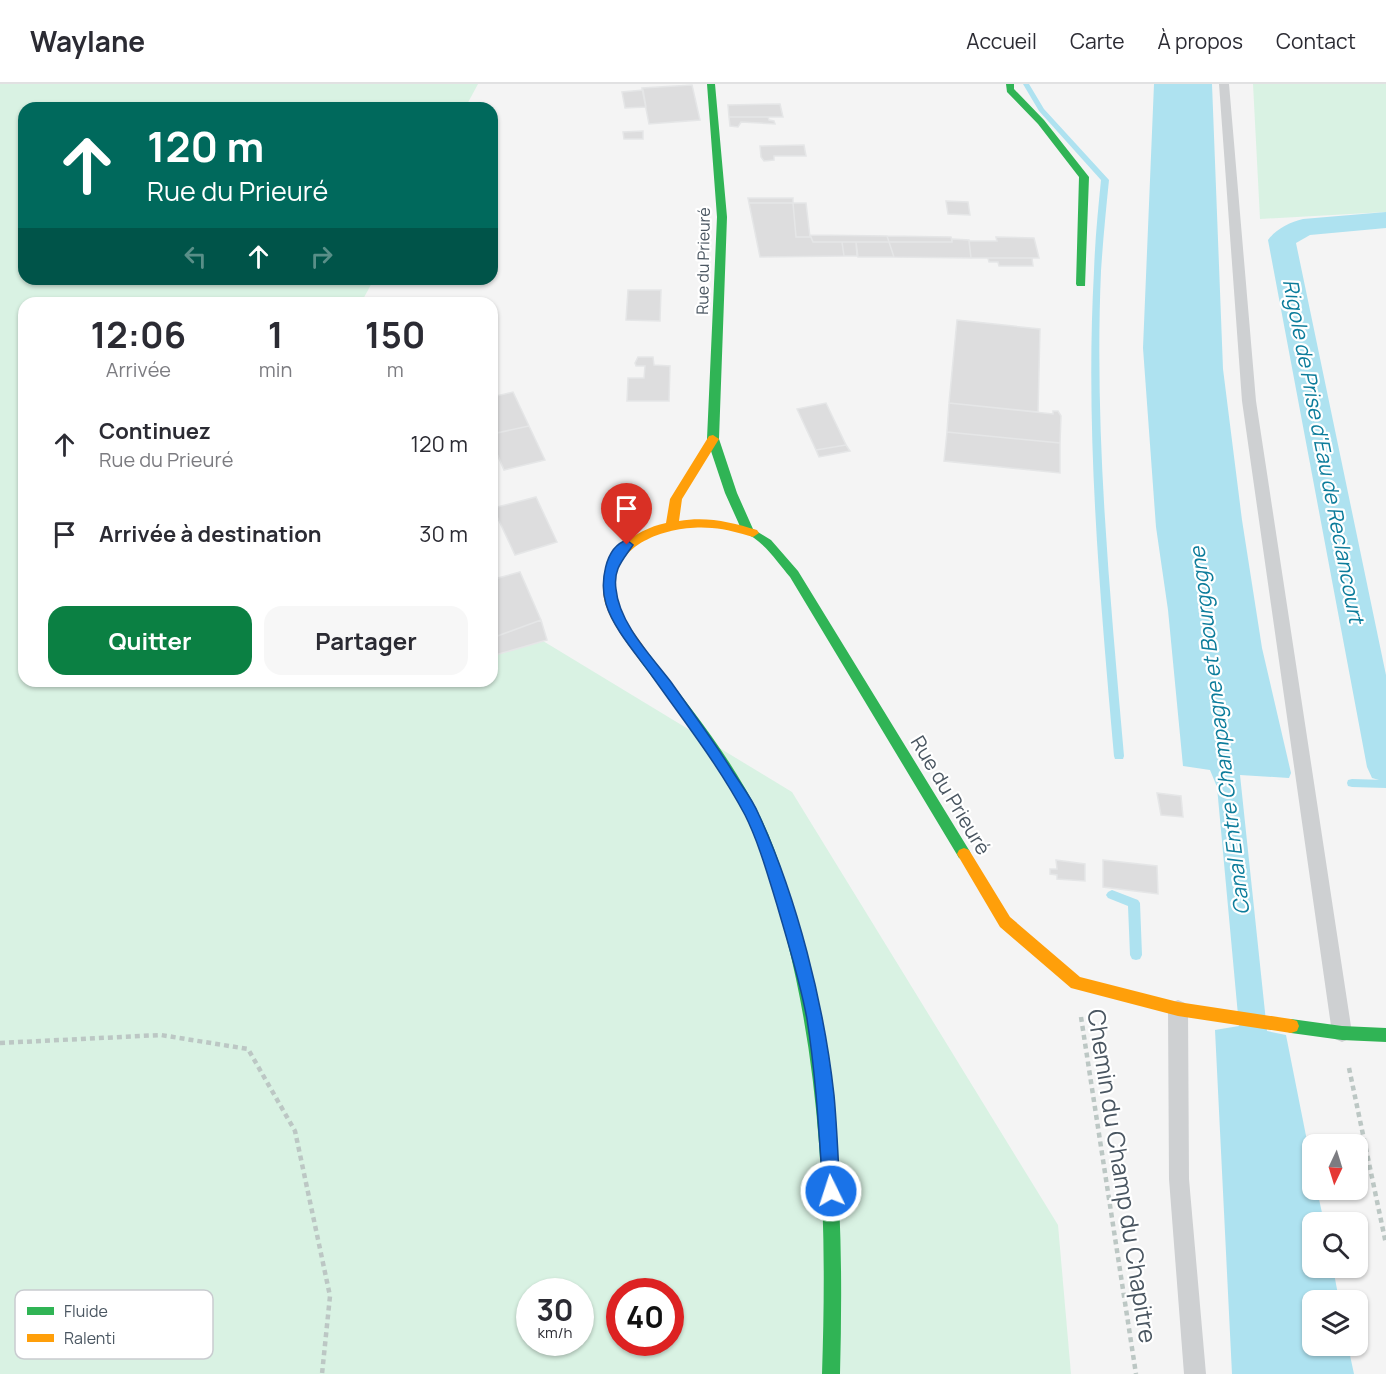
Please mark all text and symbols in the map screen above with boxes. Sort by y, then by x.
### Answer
text: Waylane [30,22,145,60]
text: Accueil [966,27,1037,55]
text: Carte [1070,27,1124,55]
text: À propos [1157,27,1243,55]
text: Contact [1276,27,1356,55]
text: 120 m [147,117,264,175]
icon: ahead [48,126,126,204]
text: Rue du Prieuré [147,172,328,209]
street label: Rue du Prieuré [691,207,715,315]
icon: left [179,240,212,273]
icon: ahead [242,240,275,273]
icon: right [305,240,338,273]
water label: Rigole de Prise d'Eau de Reclancourt [1277,276,1372,628]
text: 12:06 [91,310,186,359]
text: 1 [268,310,283,359]
text: 150 [365,310,425,359]
text: Arrivée [106,356,171,383]
text: min [259,356,292,383]
text: m [387,356,404,383]
text: Continuez [99,416,211,446]
icon: ahead [48,428,81,461]
text: 120 m [410,429,468,459]
text: Rue du Prieuré [99,446,233,473]
pin [601,483,652,545]
icon: arrive [610,492,643,525]
icon: arrive [48,518,81,551]
text: Arrivée à destination [99,519,322,549]
text: 30 m [419,519,468,549]
water label: Canal Entre Champagne et Bourgogne [1182,544,1255,917]
button: Quitter [48,606,252,675]
button: Partager [264,606,468,675]
street label: Rue du Prieuré [905,730,997,860]
street label: Chemin du Champ du Chapitre [1080,1007,1166,1345]
north arrow [1302,1134,1368,1200]
map controls [1302,1134,1368,1356]
position arrow [799,1159,863,1223]
button: search [1302,1212,1368,1278]
speed limit sign: 40 [606,1278,684,1356]
text: 30 [536,1289,574,1330]
legend [15,1290,213,1359]
button: layers [1302,1290,1368,1356]
text: Fluide [64,1300,108,1322]
text: km/h [538,1322,572,1343]
text: Ralenti [64,1327,115,1349]

